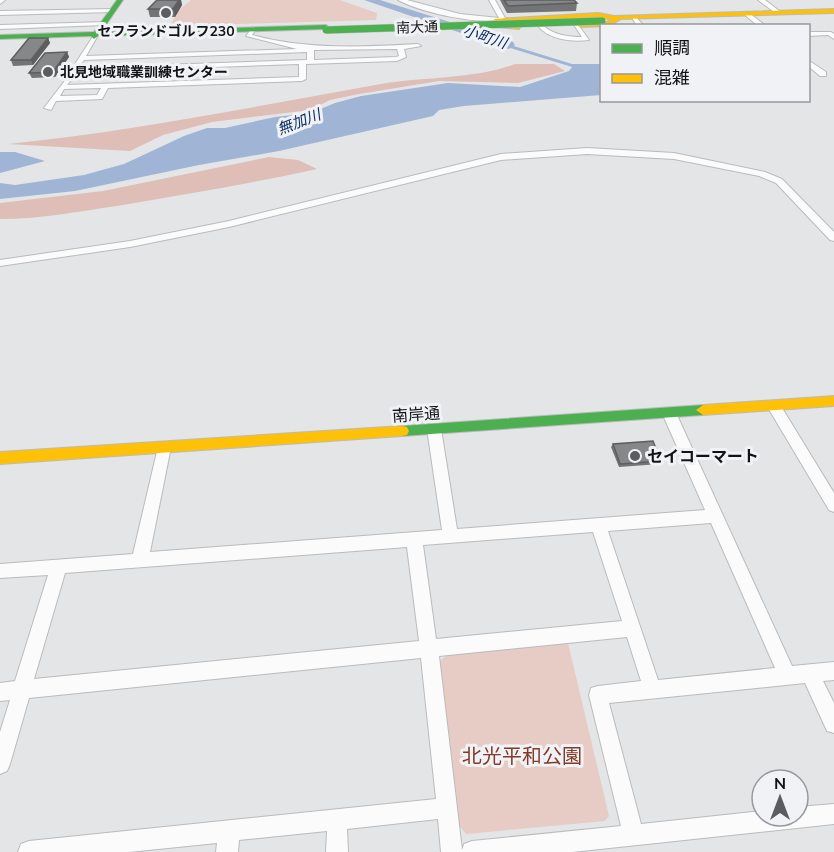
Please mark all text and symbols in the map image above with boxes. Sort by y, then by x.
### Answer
marker: セフランドゴルフ230 [159,6,173,20]
street label: 南大通 [396,17,438,37]
water label: 小町川 [461,21,511,53]
place label: セフランドゴルフ230 [97,22,235,40]
legend [600,24,810,102]
text: 順調 [654,36,690,59]
place label: 北見地域職業訓練センター [60,63,228,81]
marker: 北見地域職業訓練センター [41,65,55,79]
text: 混雑 [654,66,690,89]
water label: 無加川 [274,104,325,138]
street label: 南岸通 [391,402,441,426]
place label: セイコーマート [647,446,759,466]
marker: セイコーマート [628,449,642,463]
park label: 北光平和公園 [462,743,582,768]
north arrow [750,768,810,828]
text: N [774,773,786,793]

